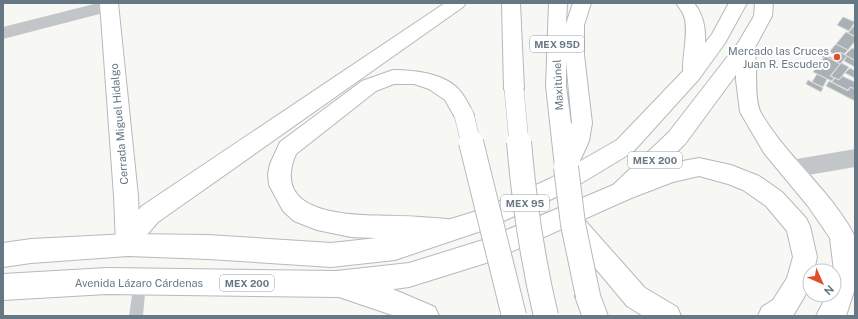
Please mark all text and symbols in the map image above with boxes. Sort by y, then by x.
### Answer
road number: MEX 95D [530,36,584,52]
place label: Mercado las Cruces Juan R. Escudero [728,45,829,70]
marker: Mercado las Cruces Juan R. Escudero [832,52,842,62]
street label: Maxitúnel [551,59,565,111]
street label: Cerrada Miguel Hidalgo [108,63,130,185]
road number: MEX 200 [628,152,682,168]
road number: MEX 95 [501,195,549,211]
north arrow [802,263,842,303]
road number: MEX 200 [220,275,274,291]
street label: Avenida Lázaro Cárdenas [75,277,204,289]
text: N [822,283,836,297]

